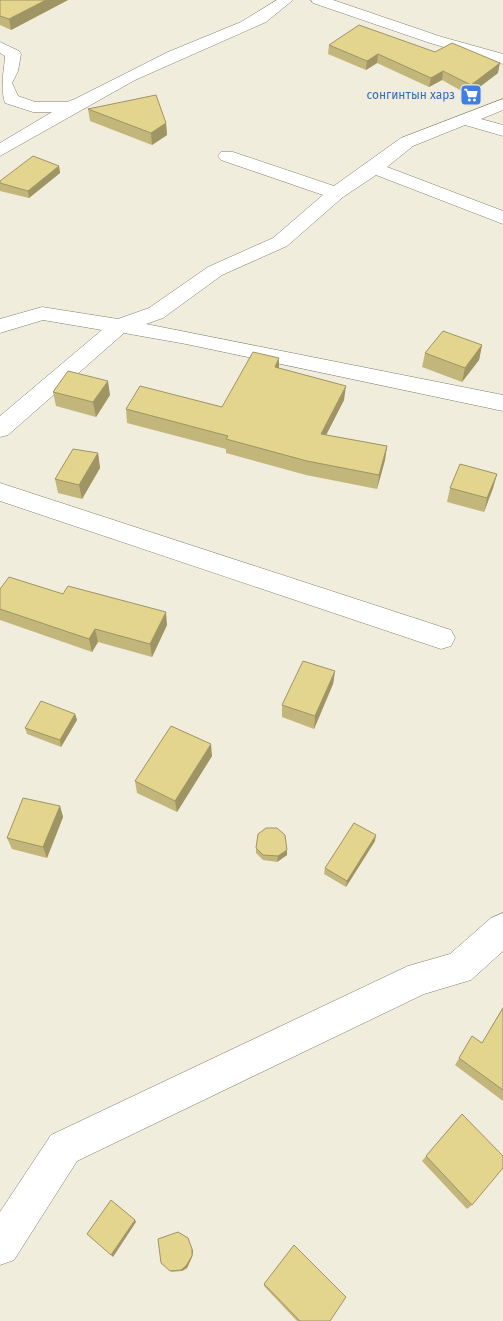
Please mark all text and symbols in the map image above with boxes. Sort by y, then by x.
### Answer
supermarket icon: сонгинтын харз [459,83,483,107]
place label: сонгинтын харз [366,88,455,102]

